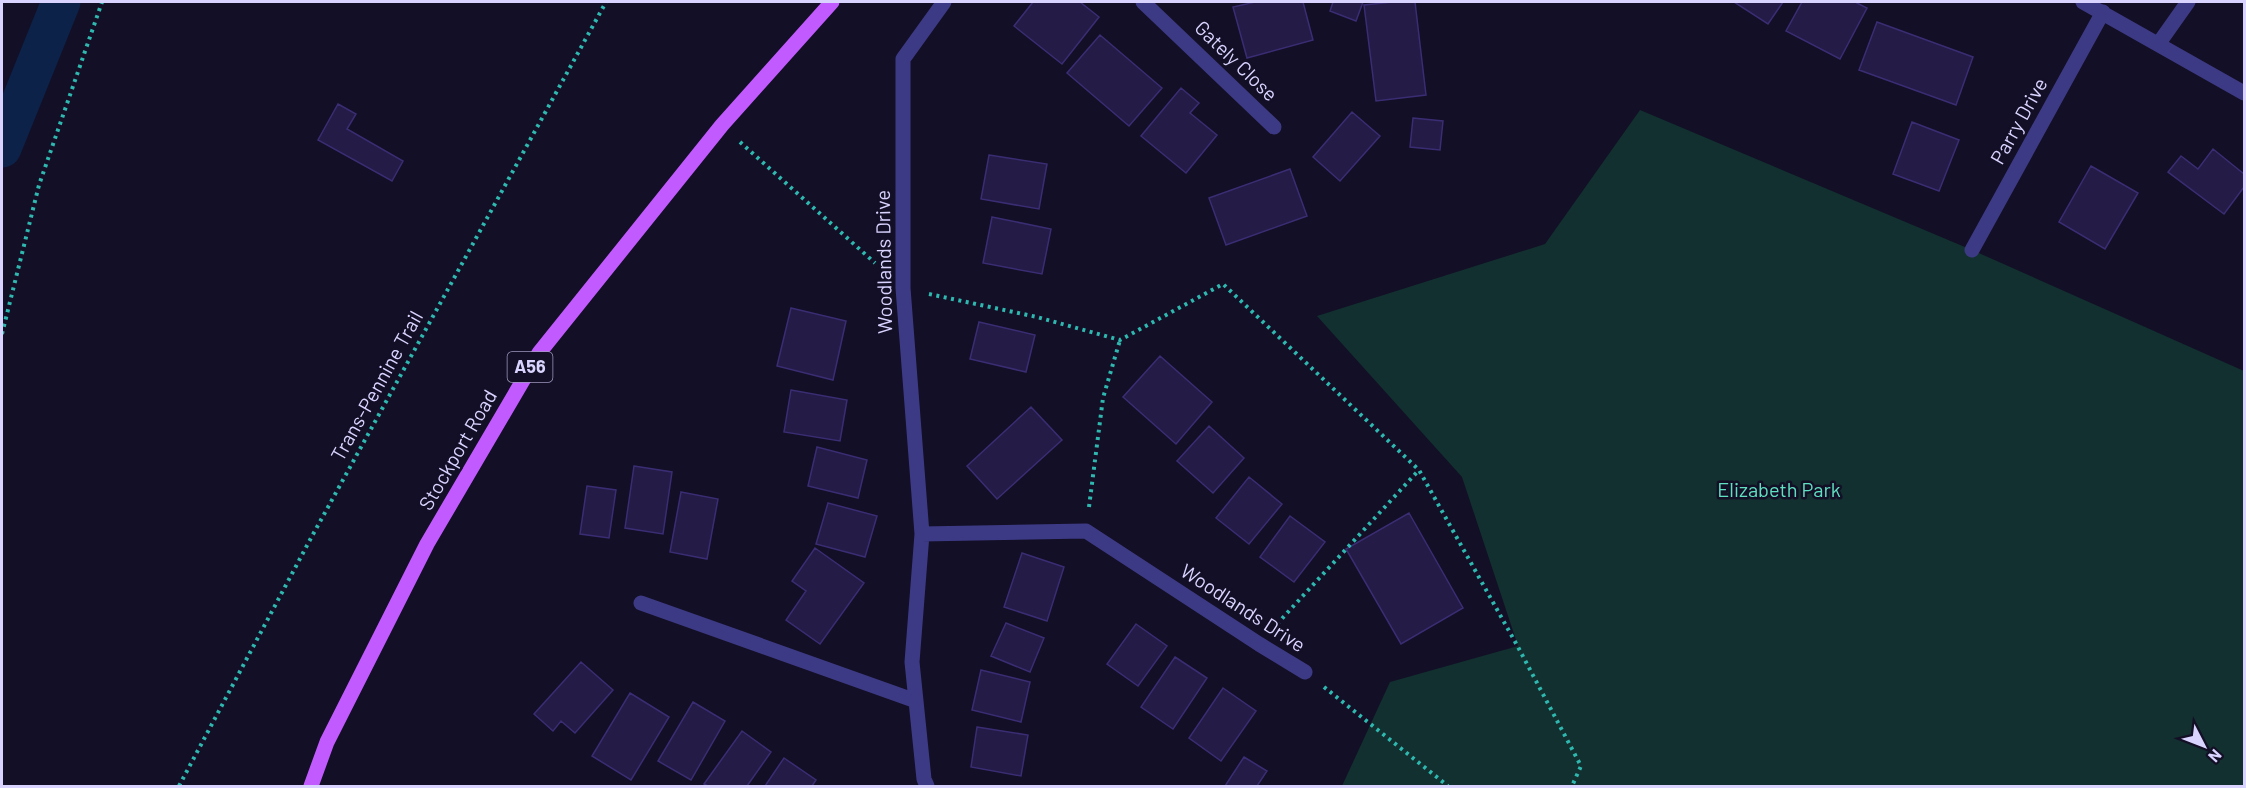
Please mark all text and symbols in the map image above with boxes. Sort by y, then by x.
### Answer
street label: Gately Close [1190,15,1283,106]
street label: Parry Drive [1985,73,2052,168]
street label: Woodlands Drive [870,190,896,334]
street label: Trans-Pennine Trail [325,306,427,465]
road number: A56 [508,352,552,382]
street label: Stockport Road [413,385,501,514]
park label: Elizabeth Park [1717,477,1841,501]
street label: Woodlands Drive [1177,558,1310,656]
north arrow [2174,716,2234,776]
text: N [2205,746,2226,767]

